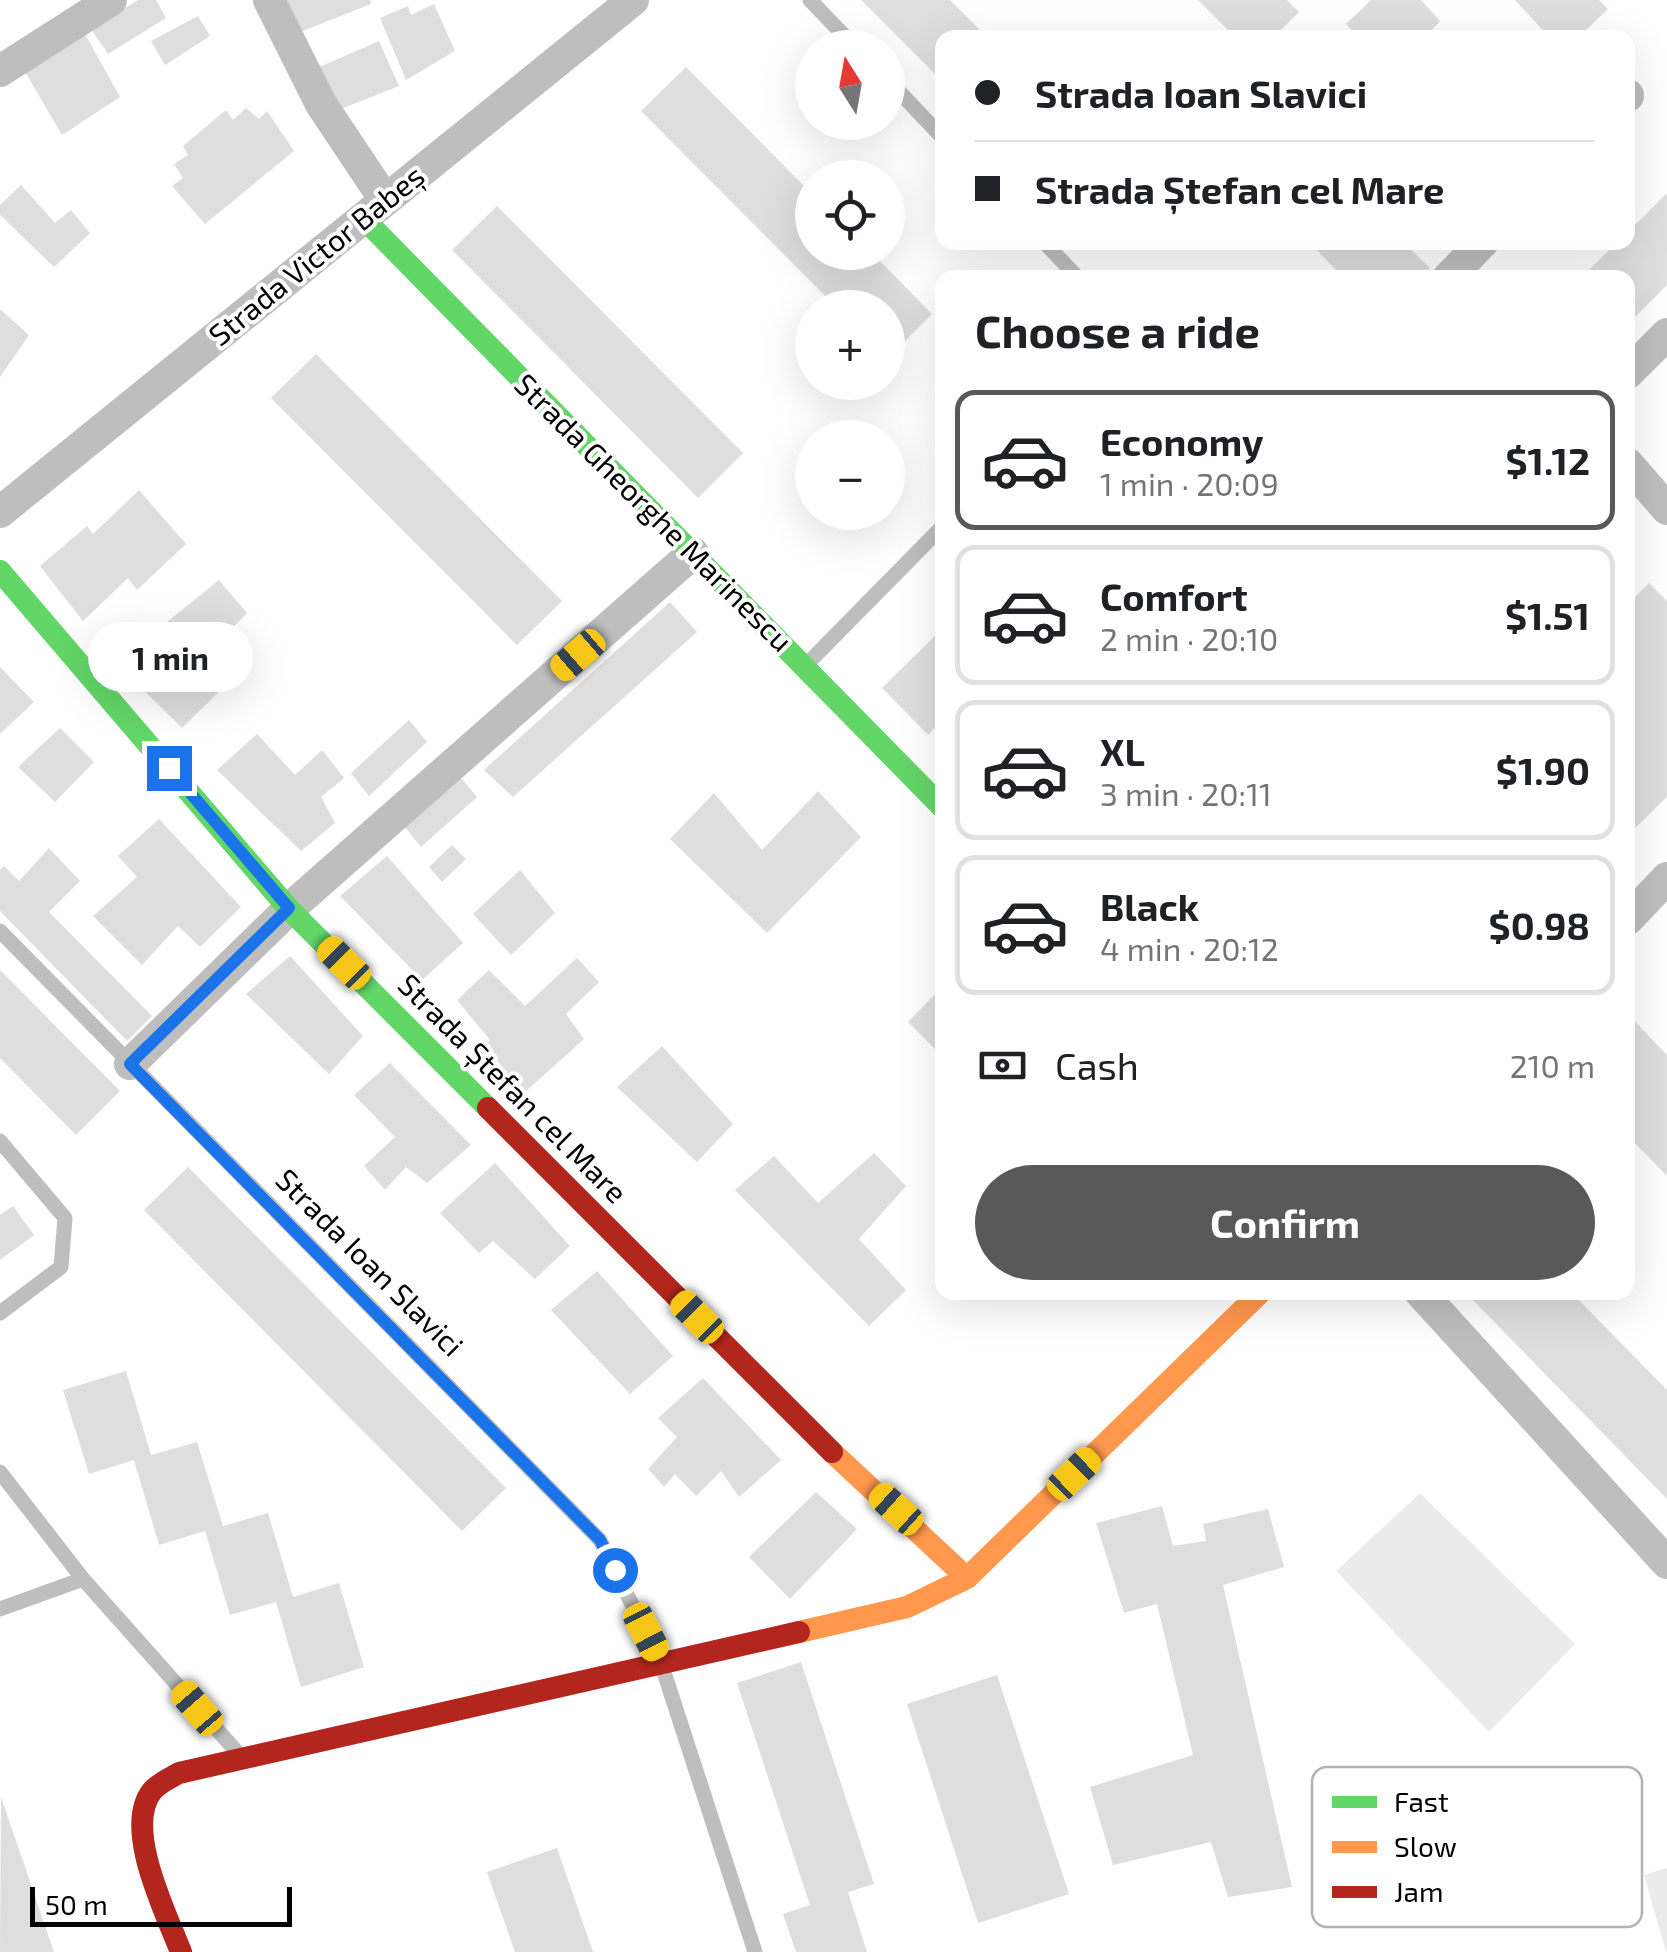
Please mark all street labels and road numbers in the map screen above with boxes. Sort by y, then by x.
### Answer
street label: Strada Victor Babeș [201,157,433,355]
street label: Strada Gheorghe Marinescu [508,365,801,658]
street label: Strada Ștefan cel Mare [389,966,635,1212]
street label: Strada Ioan Slavici [269,1160,472,1363]

